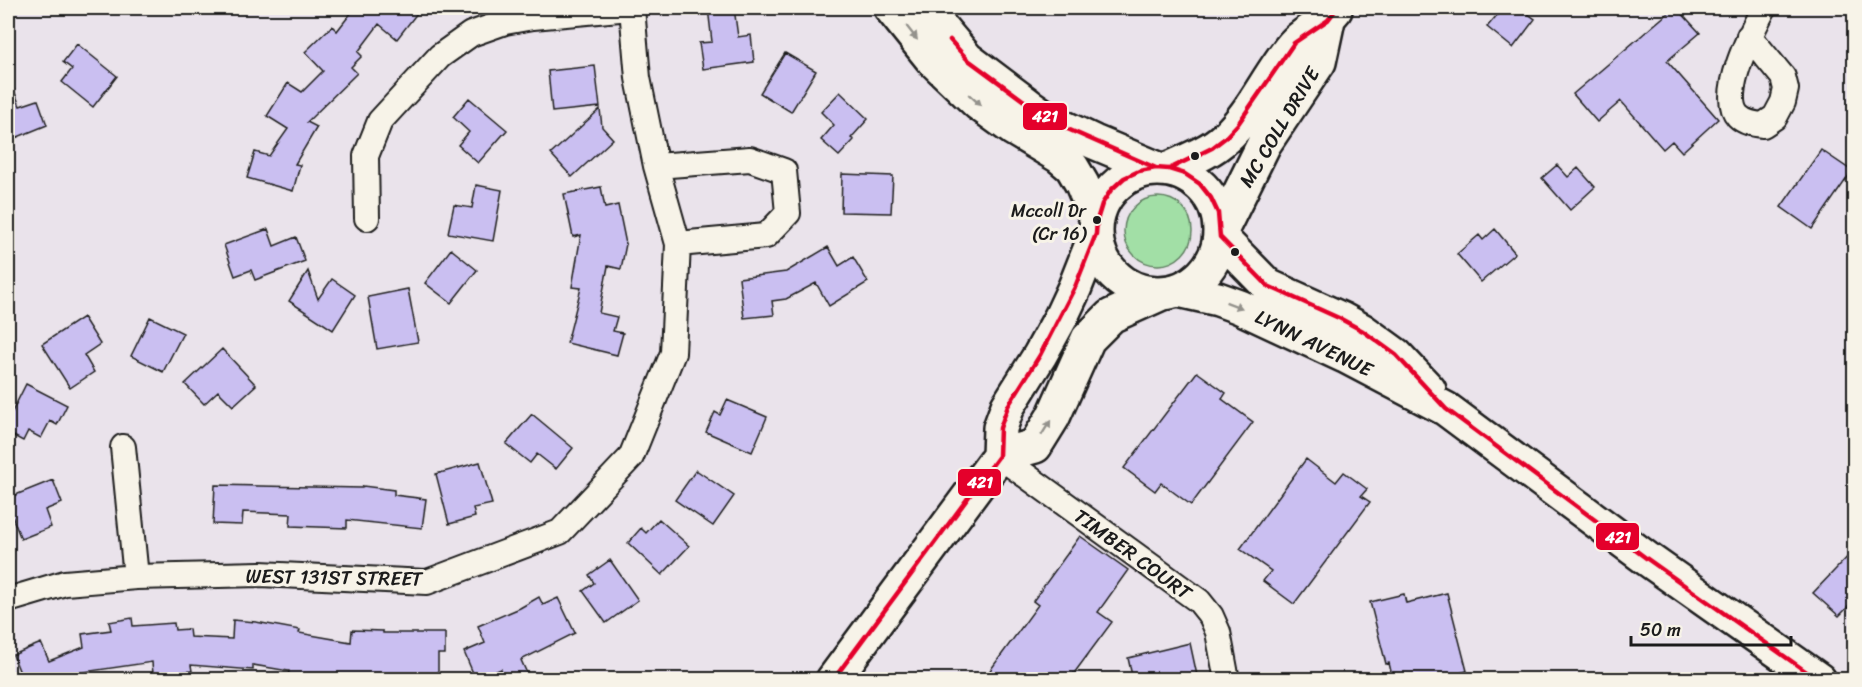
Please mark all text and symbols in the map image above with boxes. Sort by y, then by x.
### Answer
one-way arrow [905,26,917,41]
street label: MC COLL DRIVE [1229,58,1330,194]
one-way arrow [967,93,982,106]
line badge: 421 [1022,102,1068,131]
text: 421 [1031,102,1058,131]
unlabelled marker [1189,150,1201,162]
place label: Mccoll Dr (Cr 16) [1011,195,1088,250]
marker: Mccoll Dr (Cr 16) [1091,214,1103,226]
unlabelled marker [1229,246,1241,258]
one-way arrow [1226,300,1244,310]
street label: LYNN AVENUE [1249,300,1380,388]
one-way arrow [1041,420,1052,436]
line badge: 421 [957,468,1002,497]
text: 421 [966,468,993,497]
street label: TIMBER COURT [1066,499,1201,611]
line badge: 421 [1595,522,1640,551]
text: 421 [1604,523,1631,552]
street label: WEST 131ST STREET [245,558,424,597]
scale bar [1631,609,1792,647]
text: 50 m [1640,614,1681,646]

